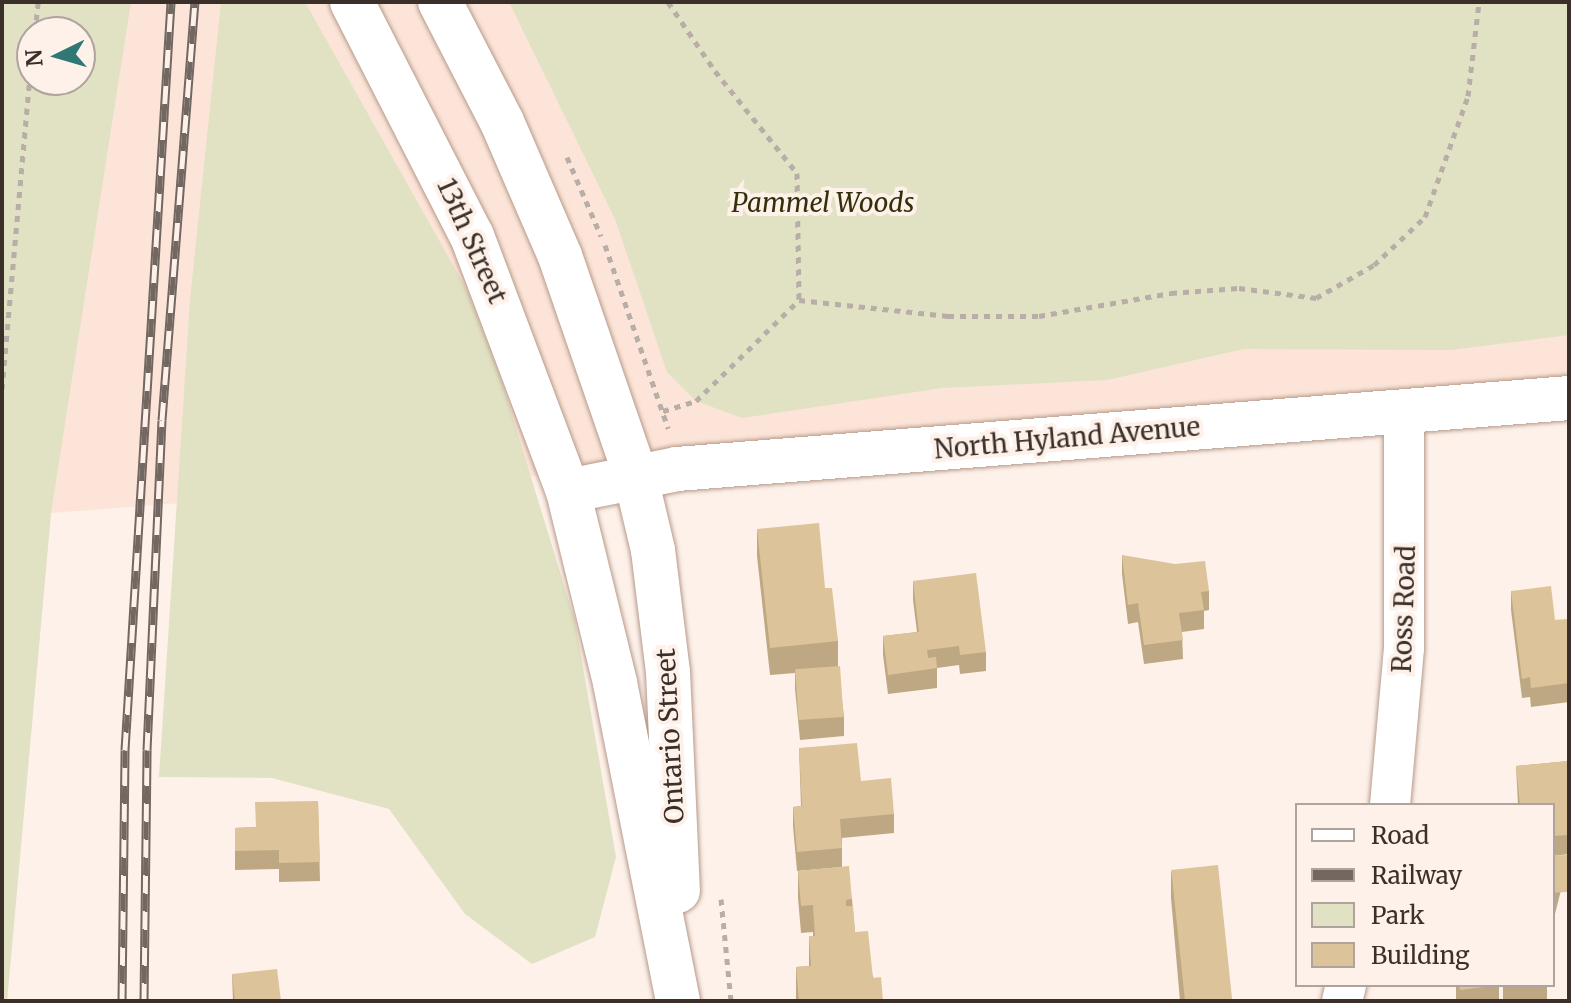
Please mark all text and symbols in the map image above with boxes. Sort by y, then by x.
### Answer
north arrow [16,16,96,96]
text: N [19,48,49,68]
street label: 13th Street [431,174,513,308]
park label: Pammel Woods [732,187,914,219]
street label: North Hyland Avenue [933,411,1201,465]
street label: Ross Road [1386,545,1422,673]
street label: Ontario Street [650,647,690,825]
legend [1295,803,1555,987]
text: Road [1371,820,1429,851]
text: Railway [1371,860,1462,891]
text: Park [1371,900,1424,931]
text: Building [1371,940,1470,971]

